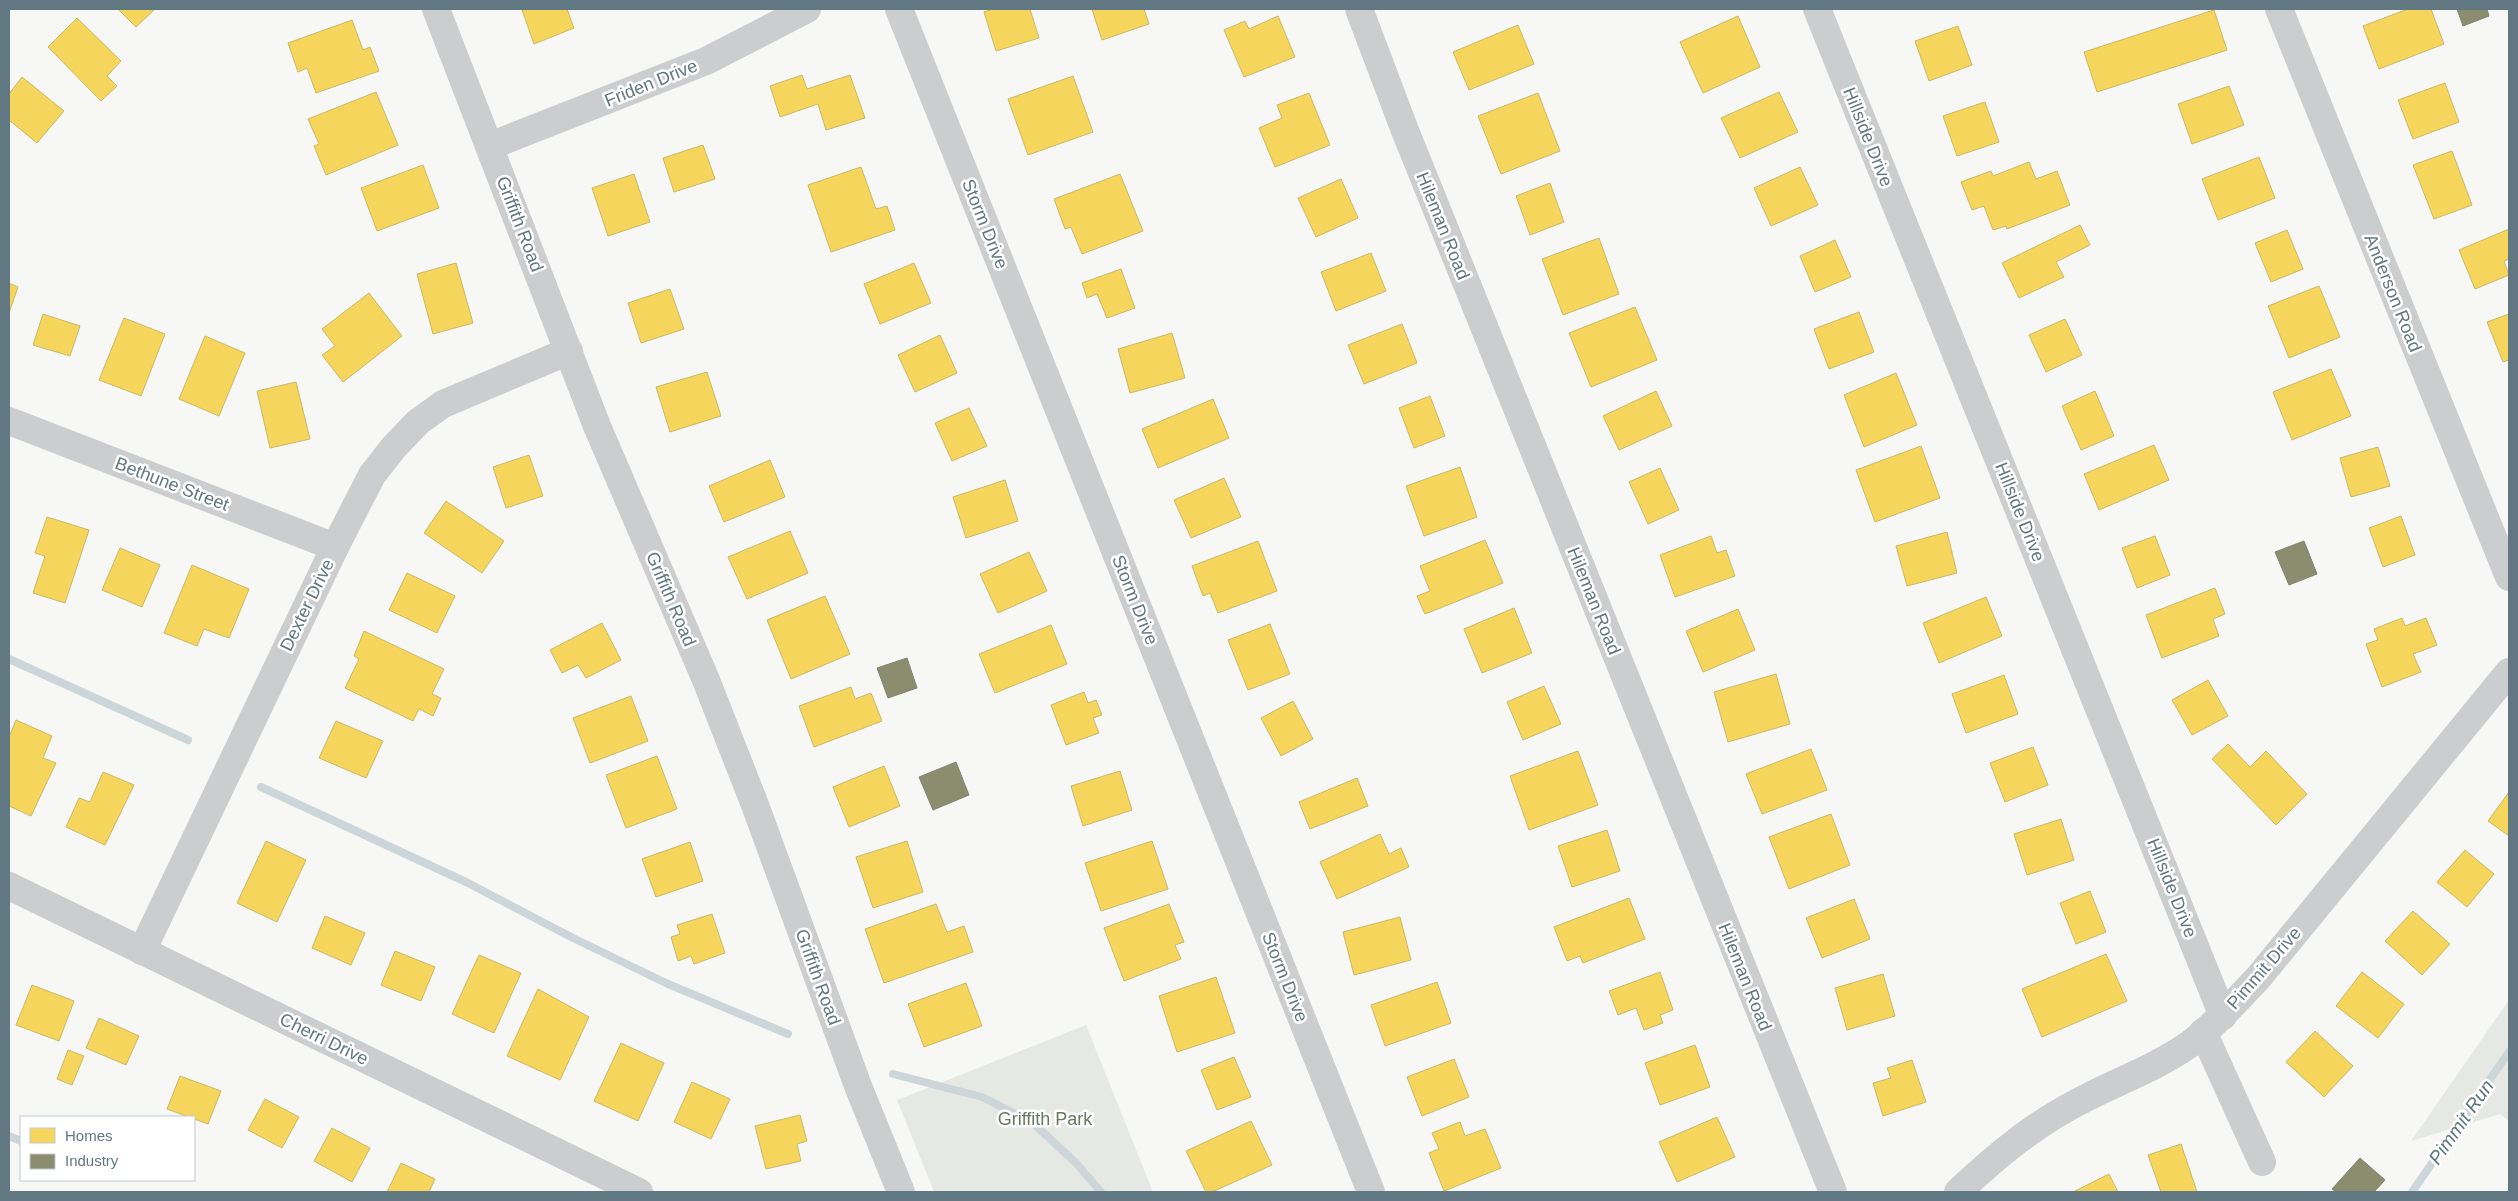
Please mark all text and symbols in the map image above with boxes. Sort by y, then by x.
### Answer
street label: Friden Drive [602,55,700,111]
street label: Hillside Drive [1839,85,1897,189]
street label: Hileman Road [1412,169,1474,283]
street label: Griffith Road [493,173,547,275]
street label: Storm Drive [958,176,1012,272]
street label: Anderson Road [2360,231,2426,355]
street label: Bethune Street [112,453,232,515]
street label: Hillside Drive [1991,460,2049,564]
street label: Hileman Road [1563,544,1625,658]
street label: Griffith Road [642,549,700,649]
street label: Storm Drive [1108,552,1162,648]
street label: Dexter Drive [276,556,338,654]
street label: Hillside Drive [2143,836,2201,940]
street label: Hileman Road [1714,920,1776,1034]
street label: Pimmit Drive [2223,923,2305,1013]
street label: Griffith Road [791,926,845,1028]
street label: Storm Drive [1258,929,1312,1025]
street label: Cherri Drive [276,1009,372,1069]
water label: Pimmit Run [2424,1076,2498,1168]
park label: Griffith Park [998,1109,1093,1129]
legend [20,1116,195,1181]
text: Homes [65,1127,113,1144]
text: Industry [65,1152,119,1169]

